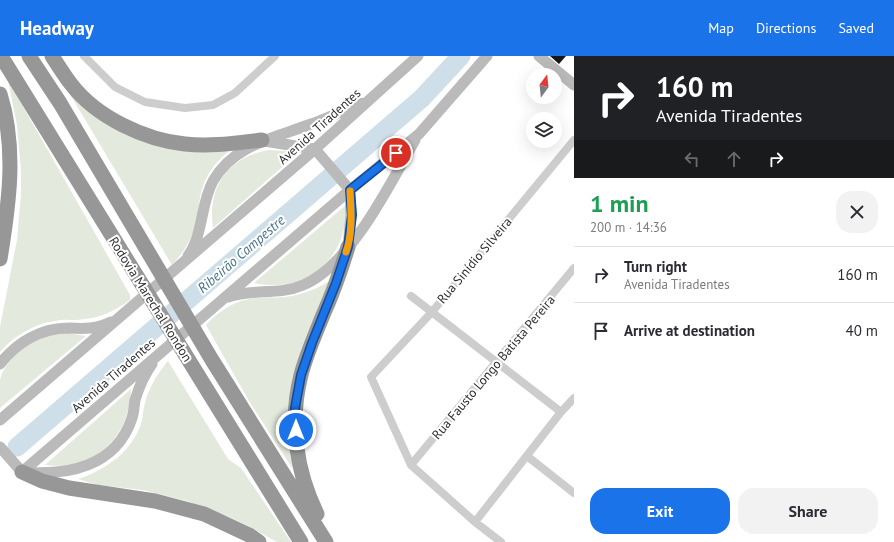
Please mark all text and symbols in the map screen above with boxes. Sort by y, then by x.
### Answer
text: Headway [20,16,94,40]
text: Map [708,19,734,37]
text: Directions [756,19,816,37]
text: Saved [838,19,874,37]
north arrow [526,68,562,104]
map controls [526,68,562,148]
text: 160 m [656,68,733,105]
icon: right [590,72,642,124]
street label: Avenida Tiradentes [274,85,364,168]
text: Avenida Tiradentes [656,104,802,127]
button: layers [526,112,562,148]
pin [379,136,413,170]
icon: arrive [385,142,407,164]
icon: left [681,148,703,170]
icon: ahead [723,148,745,170]
icon: right [765,148,787,170]
text: 1 min [590,188,649,219]
button: close [836,191,878,233]
water label: Ribeirão Campestre [194,211,289,297]
street label: Rua Sinídio Silveira [433,214,516,307]
text: 200 m · 14:36 [590,219,667,236]
street label: Rodovia Marechal Rondon [105,234,196,365]
text: Turn right [624,257,687,276]
icon: right [590,264,612,286]
text: 160 m [837,265,878,284]
text: Avenida Tiradentes [624,276,730,293]
street label: Rua Fausto Longo Batista Pereira [428,292,559,443]
icon: arrive [590,320,612,342]
text: Arrive at destination [624,321,755,340]
text: 40 m [845,321,878,340]
street label: Avenida Tiradentes [68,334,159,416]
position arrow [275,409,317,451]
button: Exit [590,488,730,534]
button: Share [738,488,878,534]

